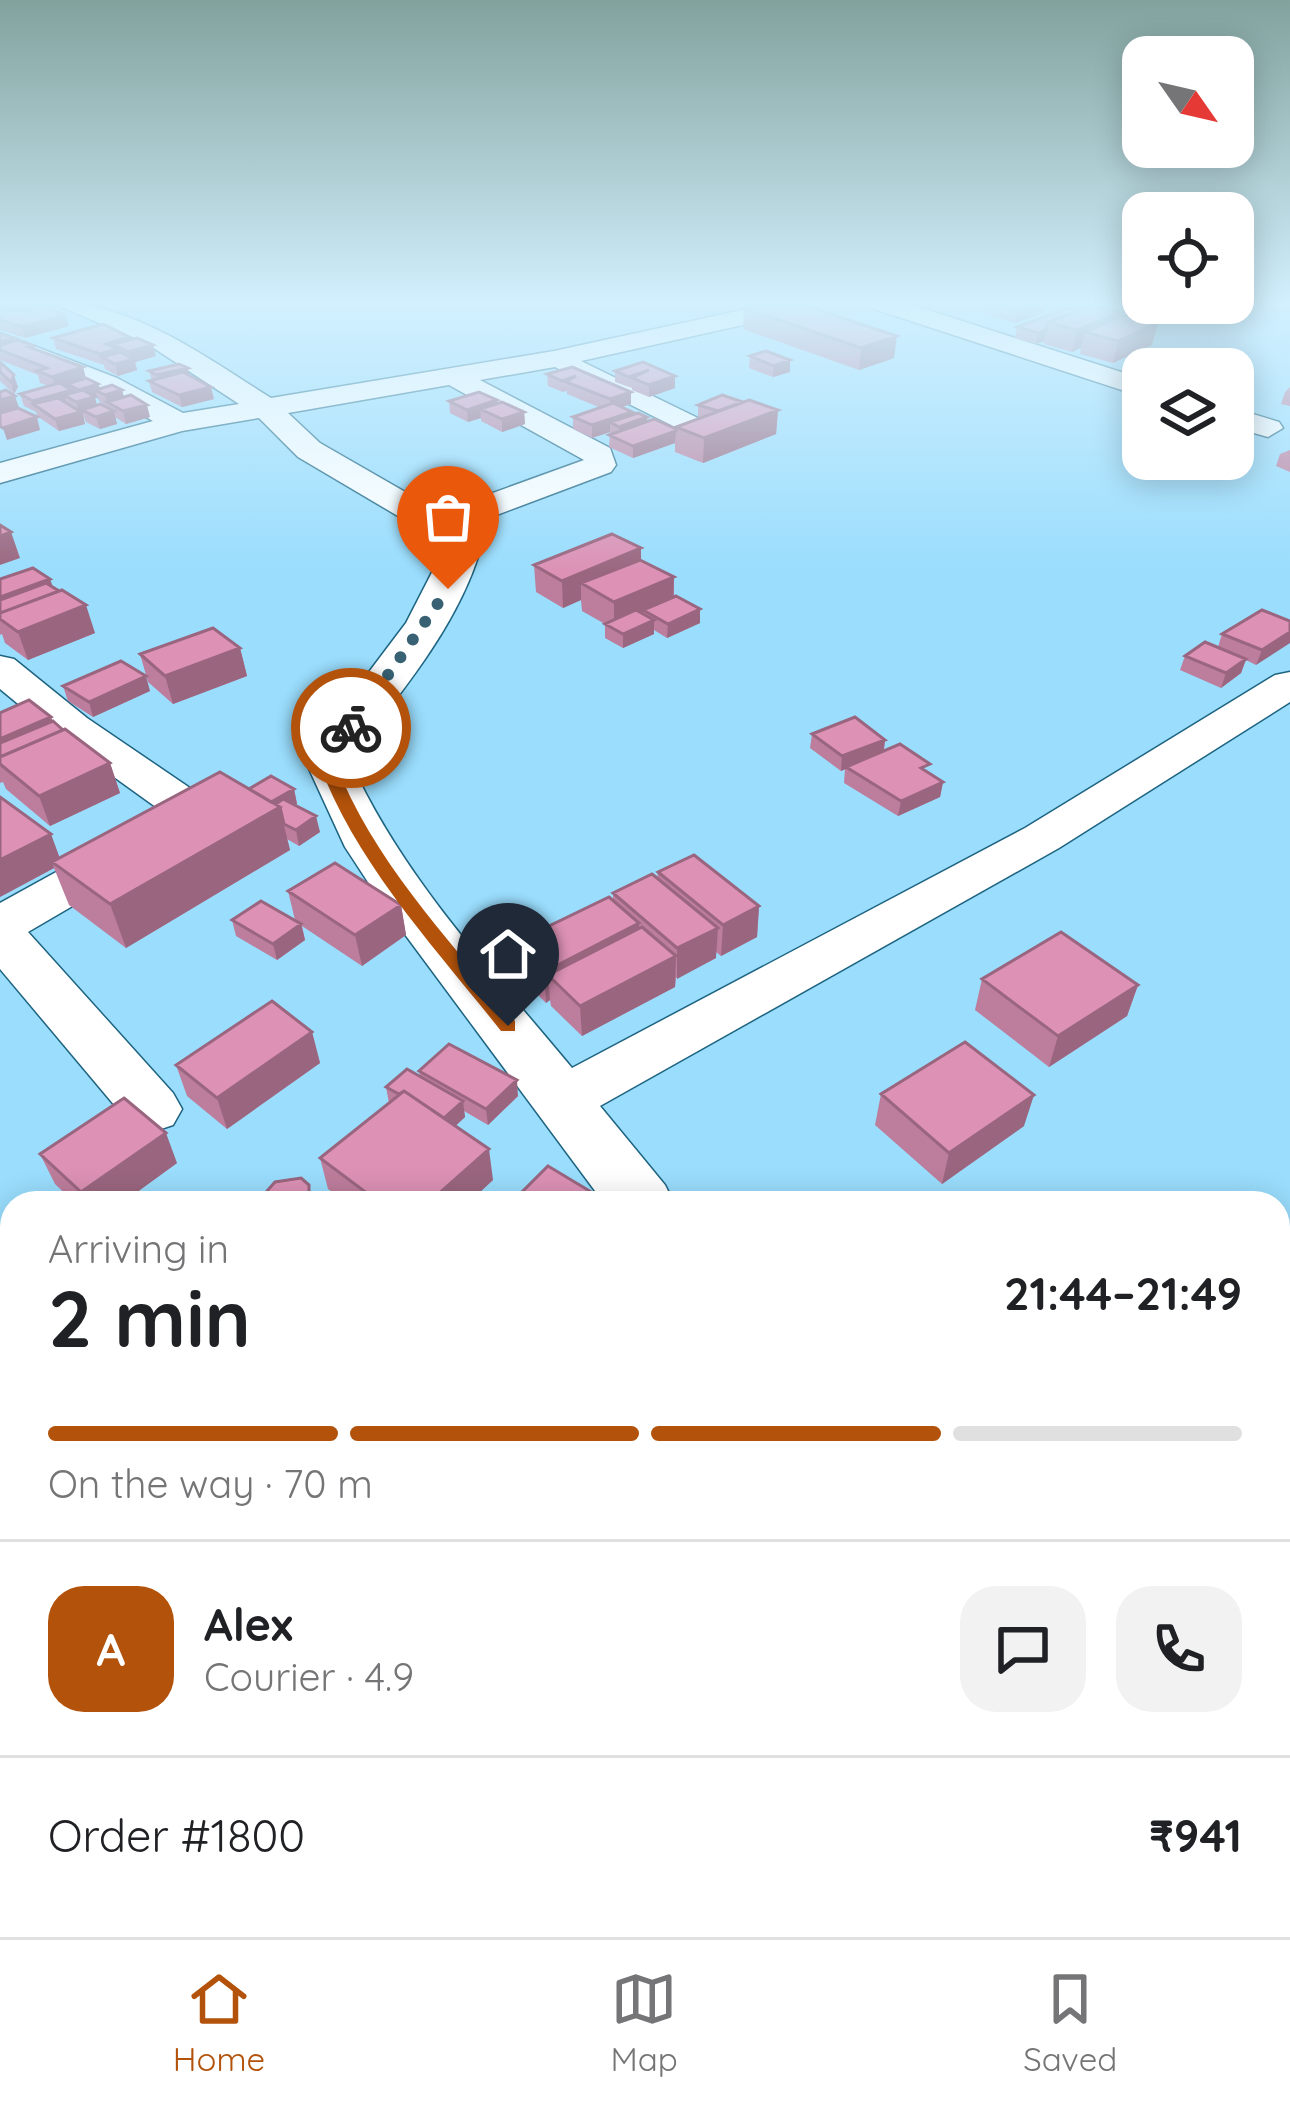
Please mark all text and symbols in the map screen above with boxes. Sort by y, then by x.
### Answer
north arrow [1122,36,1254,168]
map controls [1122,36,1254,480]
button: locate [1122,192,1254,324]
button: layers [1122,348,1254,480]
pin [397,466,499,589]
icon: bag [415,484,481,550]
courier [291,668,411,788]
icon: bike [318,695,384,761]
pin [457,903,559,1026]
icon: home [475,921,541,987]
text: Arriving in [48,1224,229,1273]
text: 21:44–21:49 [1004,1265,1242,1321]
text: 2 min [48,1269,251,1367]
text: On the way · 70 m [48,1459,373,1508]
button: chat [960,1586,1086,1712]
button: phone [1116,1586,1242,1712]
text: Alex [204,1596,293,1652]
text: A [97,1621,125,1677]
text: Courier · 4.9 [204,1652,414,1701]
text: Order #1800 [48,1807,305,1863]
text: ₹941 [1149,1807,1242,1863]
tab: Home [173,1966,265,2079]
tab: Map [611,1966,678,2079]
tab: Saved [1023,1966,1117,2079]

